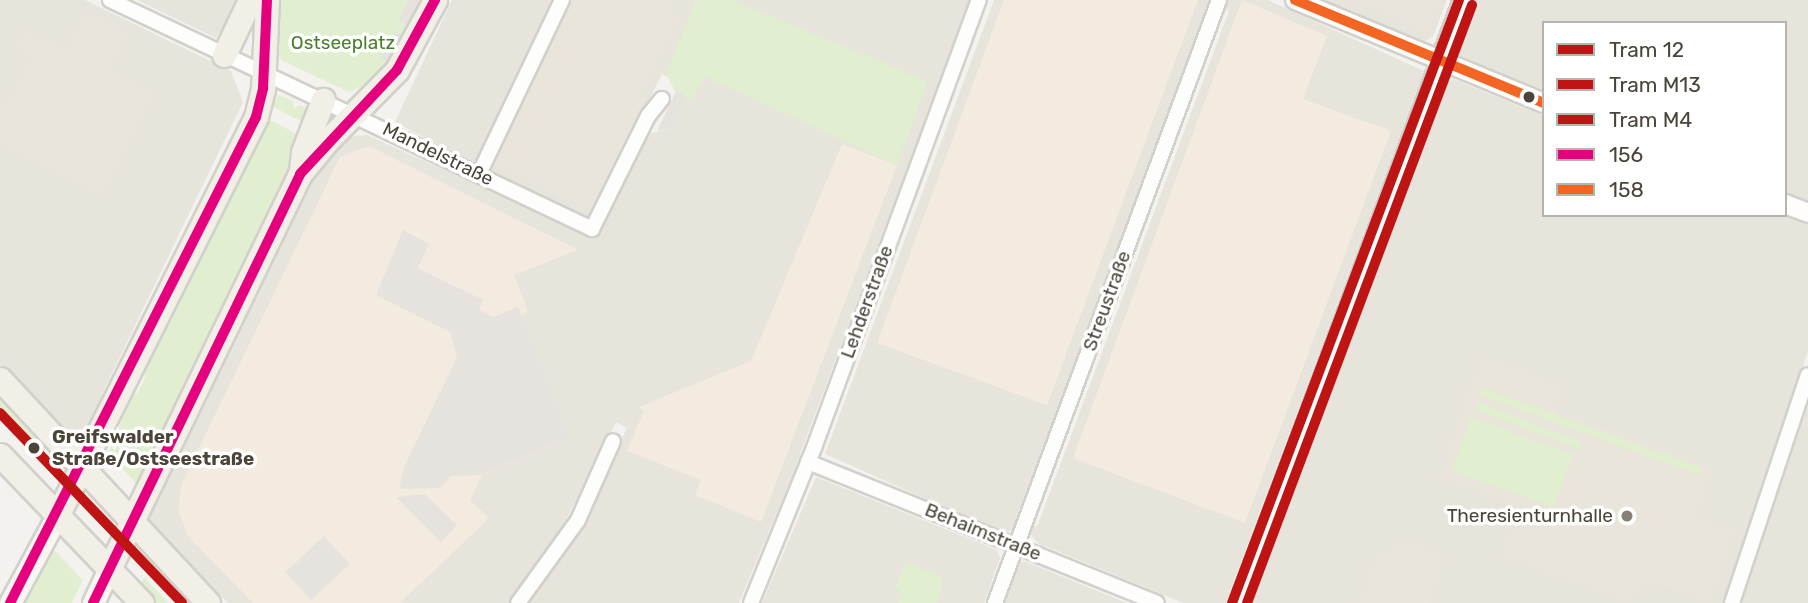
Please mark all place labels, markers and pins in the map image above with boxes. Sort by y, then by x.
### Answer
unlabelled marker [1522,90,1536,104]
place label: Greifswalder Straße/Ostseestraße [52,426,254,470]
marker: Greifswalder Straße/Ostseestraße [22,436,46,460]
place label: Theresienturnhalle [1447,505,1613,527]
marker: Theresienturnhalle [1619,508,1635,524]

